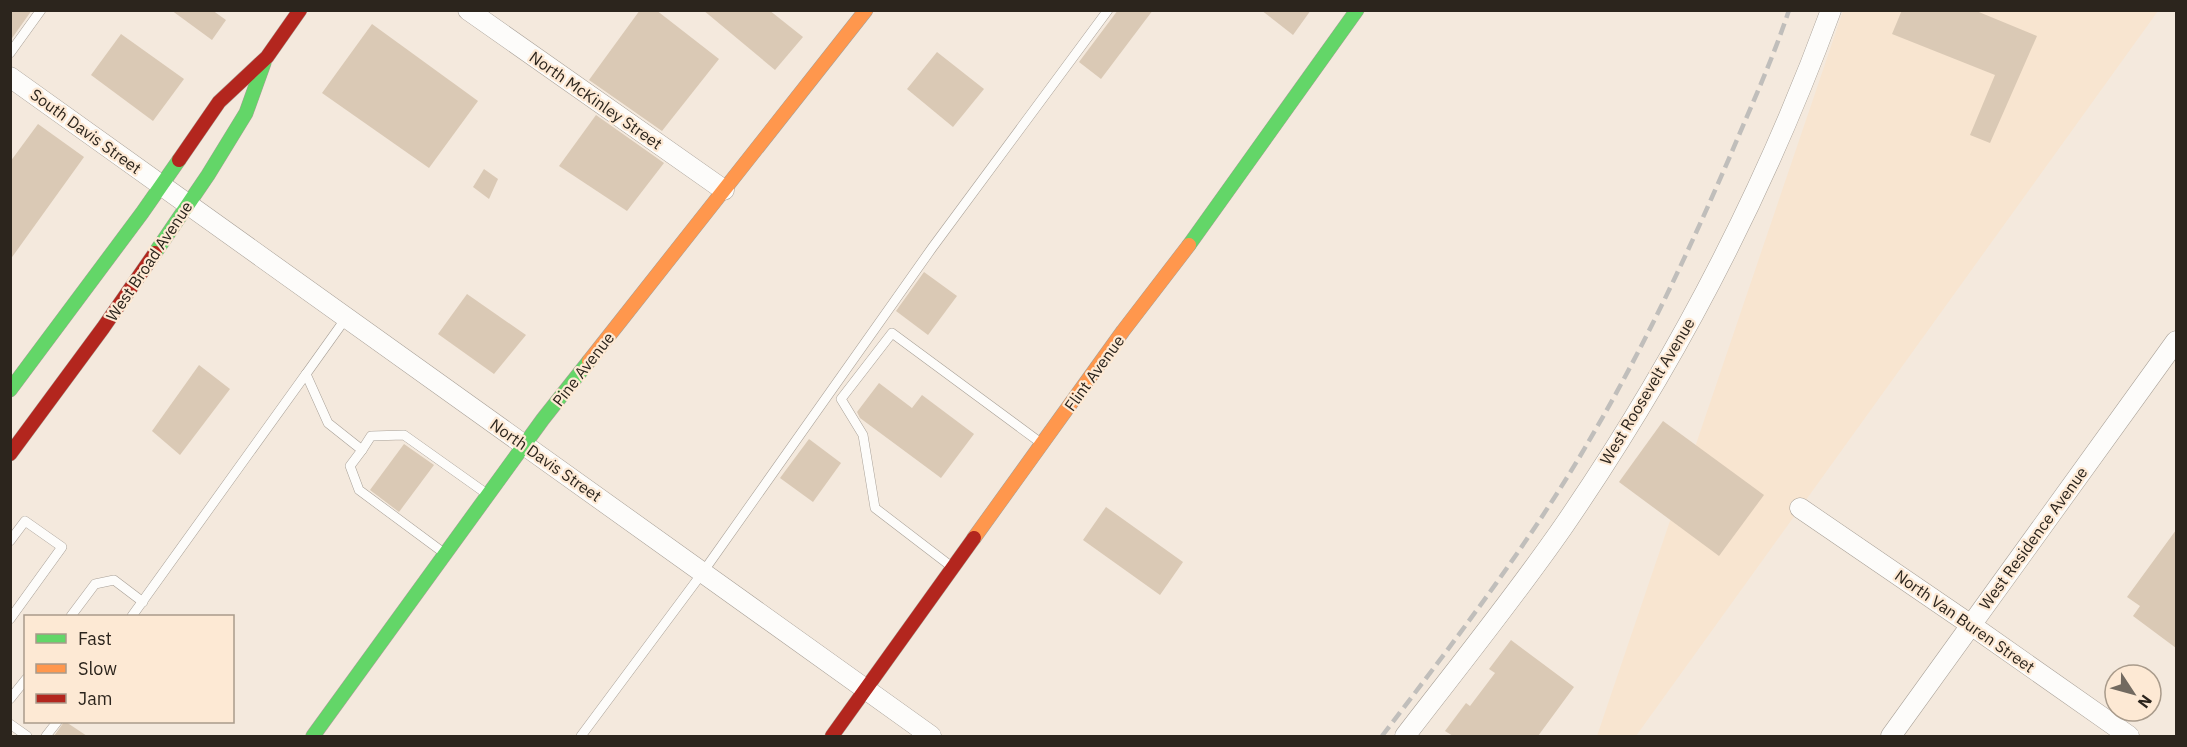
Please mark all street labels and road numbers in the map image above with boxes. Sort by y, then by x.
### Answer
street label: North McKinley Street [526,47,666,153]
street label: South Davis Street [27,84,145,178]
street label: West Broad Avenue [102,197,197,325]
street label: West Roosevelt Avenue [1595,314,1699,468]
street label: Pine Avenue [548,328,618,410]
street label: Flint Avenue [1060,331,1128,415]
street label: North Davis Street [487,414,605,506]
street label: West Residence Avenue [1974,463,2092,613]
street label: North Van Buren Street [1891,565,2039,677]

